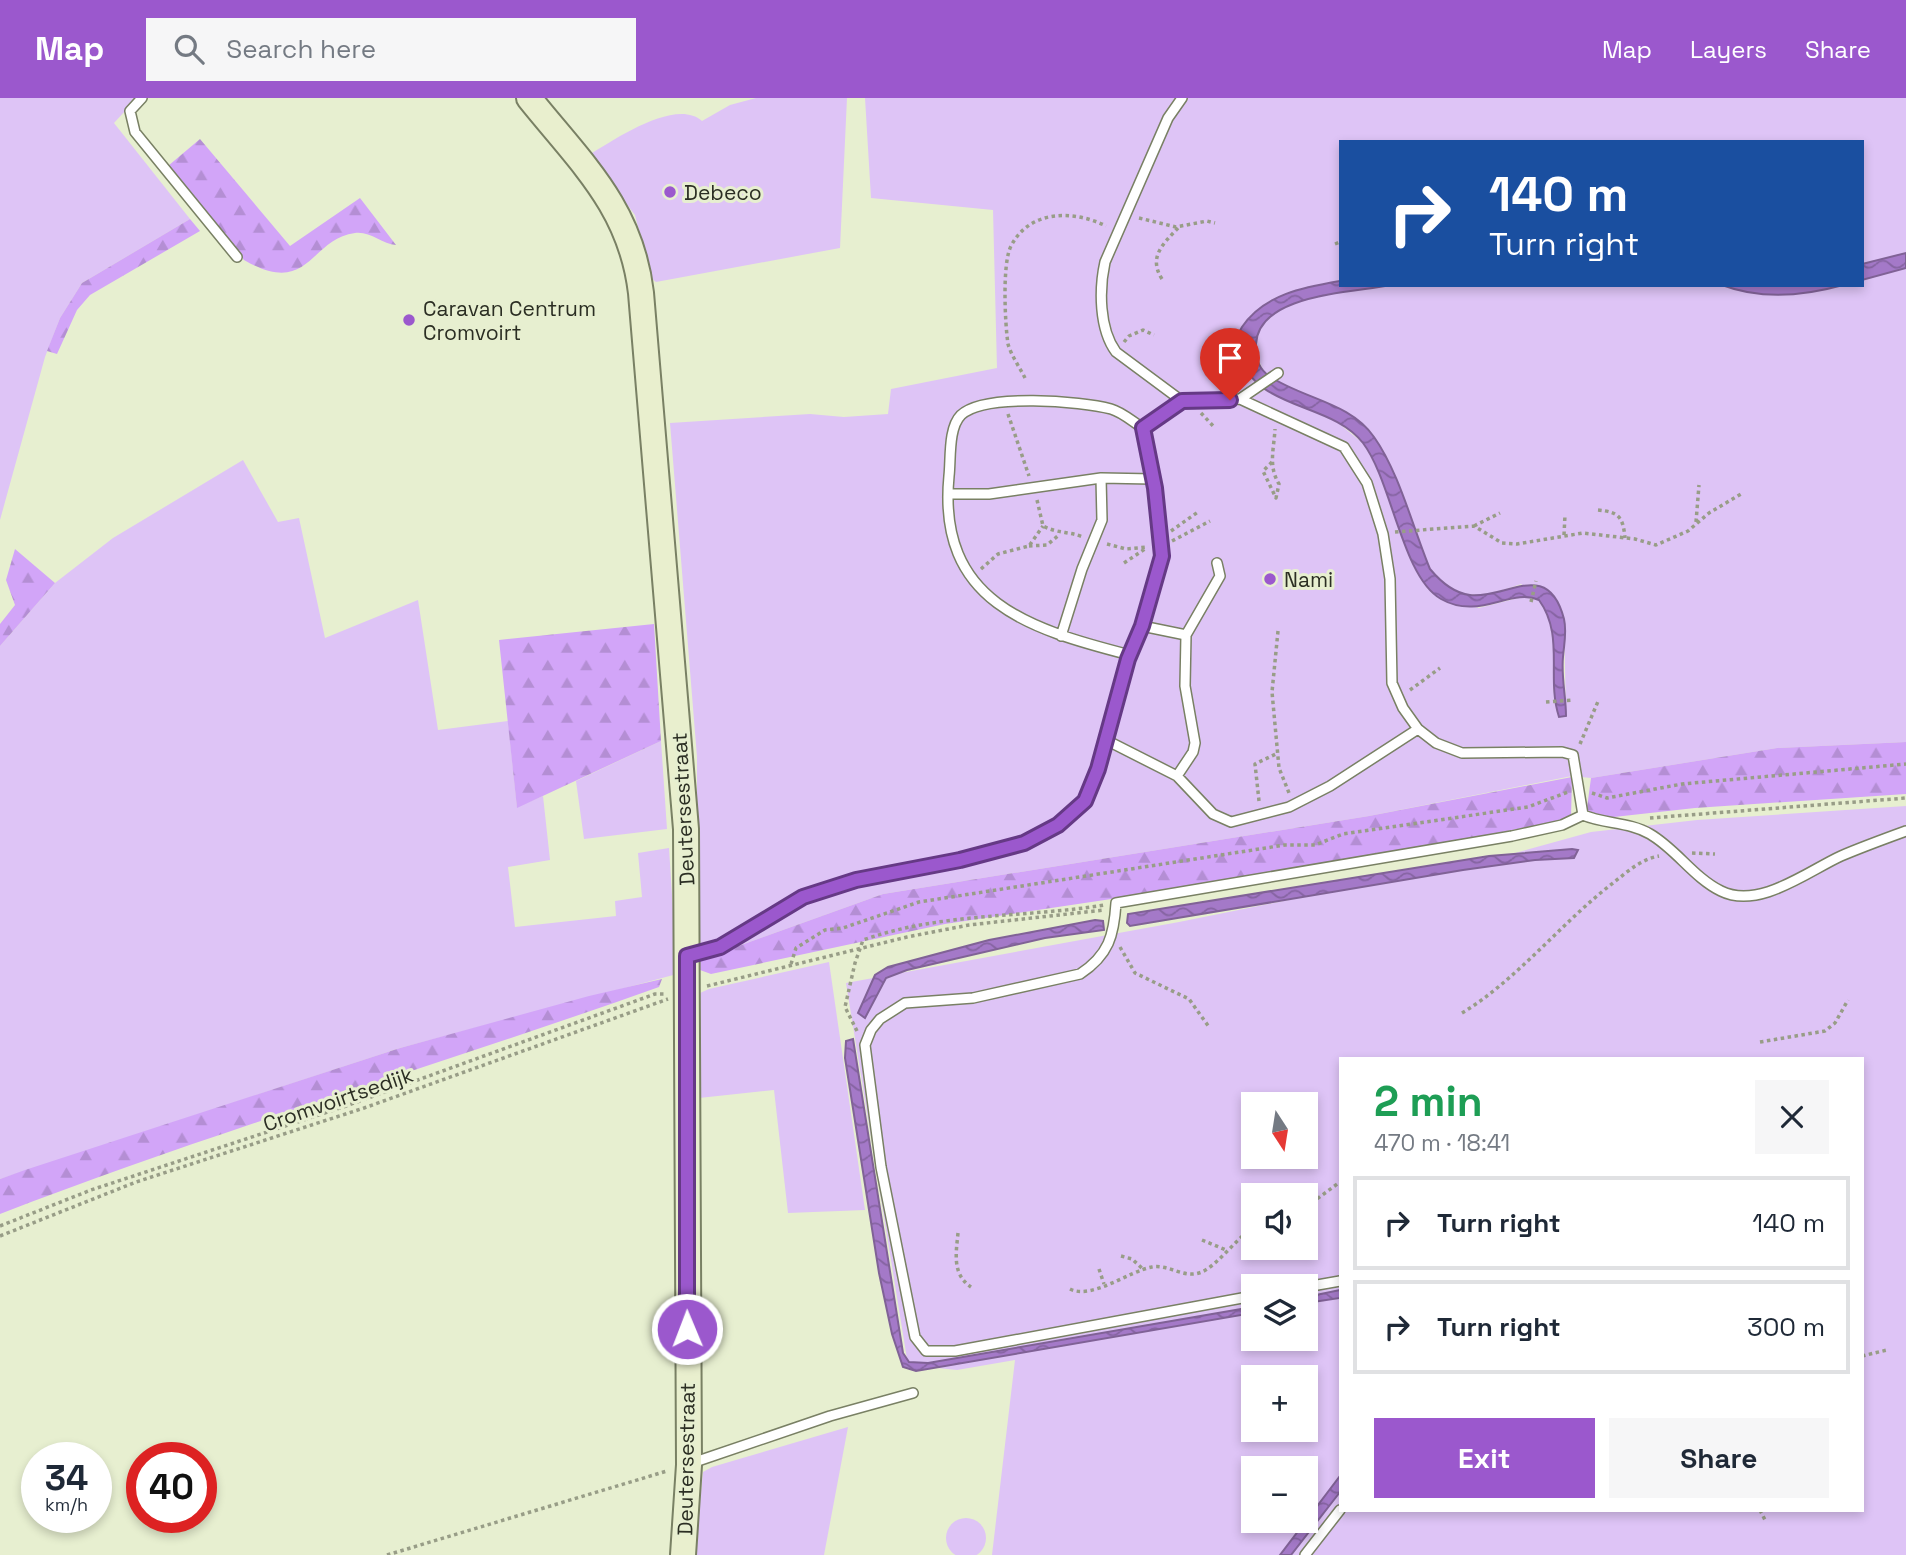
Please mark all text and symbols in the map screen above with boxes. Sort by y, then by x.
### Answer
search box [146,18,636,81]
text: Map [35,28,104,70]
icon: search [170,30,208,68]
text: Search here [226,32,376,66]
text: Map [1602,34,1652,65]
text: Layers [1690,34,1767,65]
text: Share [1805,34,1871,65]
text: 140 m [1489,163,1628,225]
icon: right [1374,168,1465,259]
place label: Debeco [684,179,762,206]
marker: Debeco [662,184,678,200]
text: Turn right [1489,224,1639,264]
place label: Caravan Centrum Cromvoirt [423,295,596,346]
marker: Caravan Centrum Cromvoirt [401,312,417,328]
pin [1200,328,1260,400]
icon: arrive [1211,339,1249,377]
place label: Nami [1284,566,1333,593]
marker: Nami [1262,571,1278,587]
street label: Deutersestraat [666,732,700,886]
street label: Cromvoirtsedijk [259,1061,417,1137]
text: 2 min [1374,1075,1483,1128]
button: close [1755,1080,1829,1154]
north arrow [1241,1092,1318,1169]
map controls [1241,1092,1318,1533]
text: 470 m · 18:41 [1374,1128,1510,1158]
button: sound [1241,1183,1318,1260]
icon: right [1378,1204,1416,1242]
text: Turn right [1437,1206,1561,1240]
text: 140 m [1752,1206,1825,1240]
button: layers [1241,1274,1318,1351]
position arrow [650,1292,724,1366]
icon: right [1378,1308,1416,1346]
text: Turn right [1437,1310,1561,1344]
text: 300 m [1747,1310,1825,1344]
button: + [1241,1365,1318,1442]
street label: Deutersestraat [671,1382,701,1536]
button: Exit [1374,1418,1595,1498]
button: Share [1609,1418,1829,1498]
speed limit sign: 40 [126,1442,217,1533]
text: 34 [45,1456,88,1500]
button: − [1241,1456,1318,1533]
text: km/h [45,1493,88,1516]

